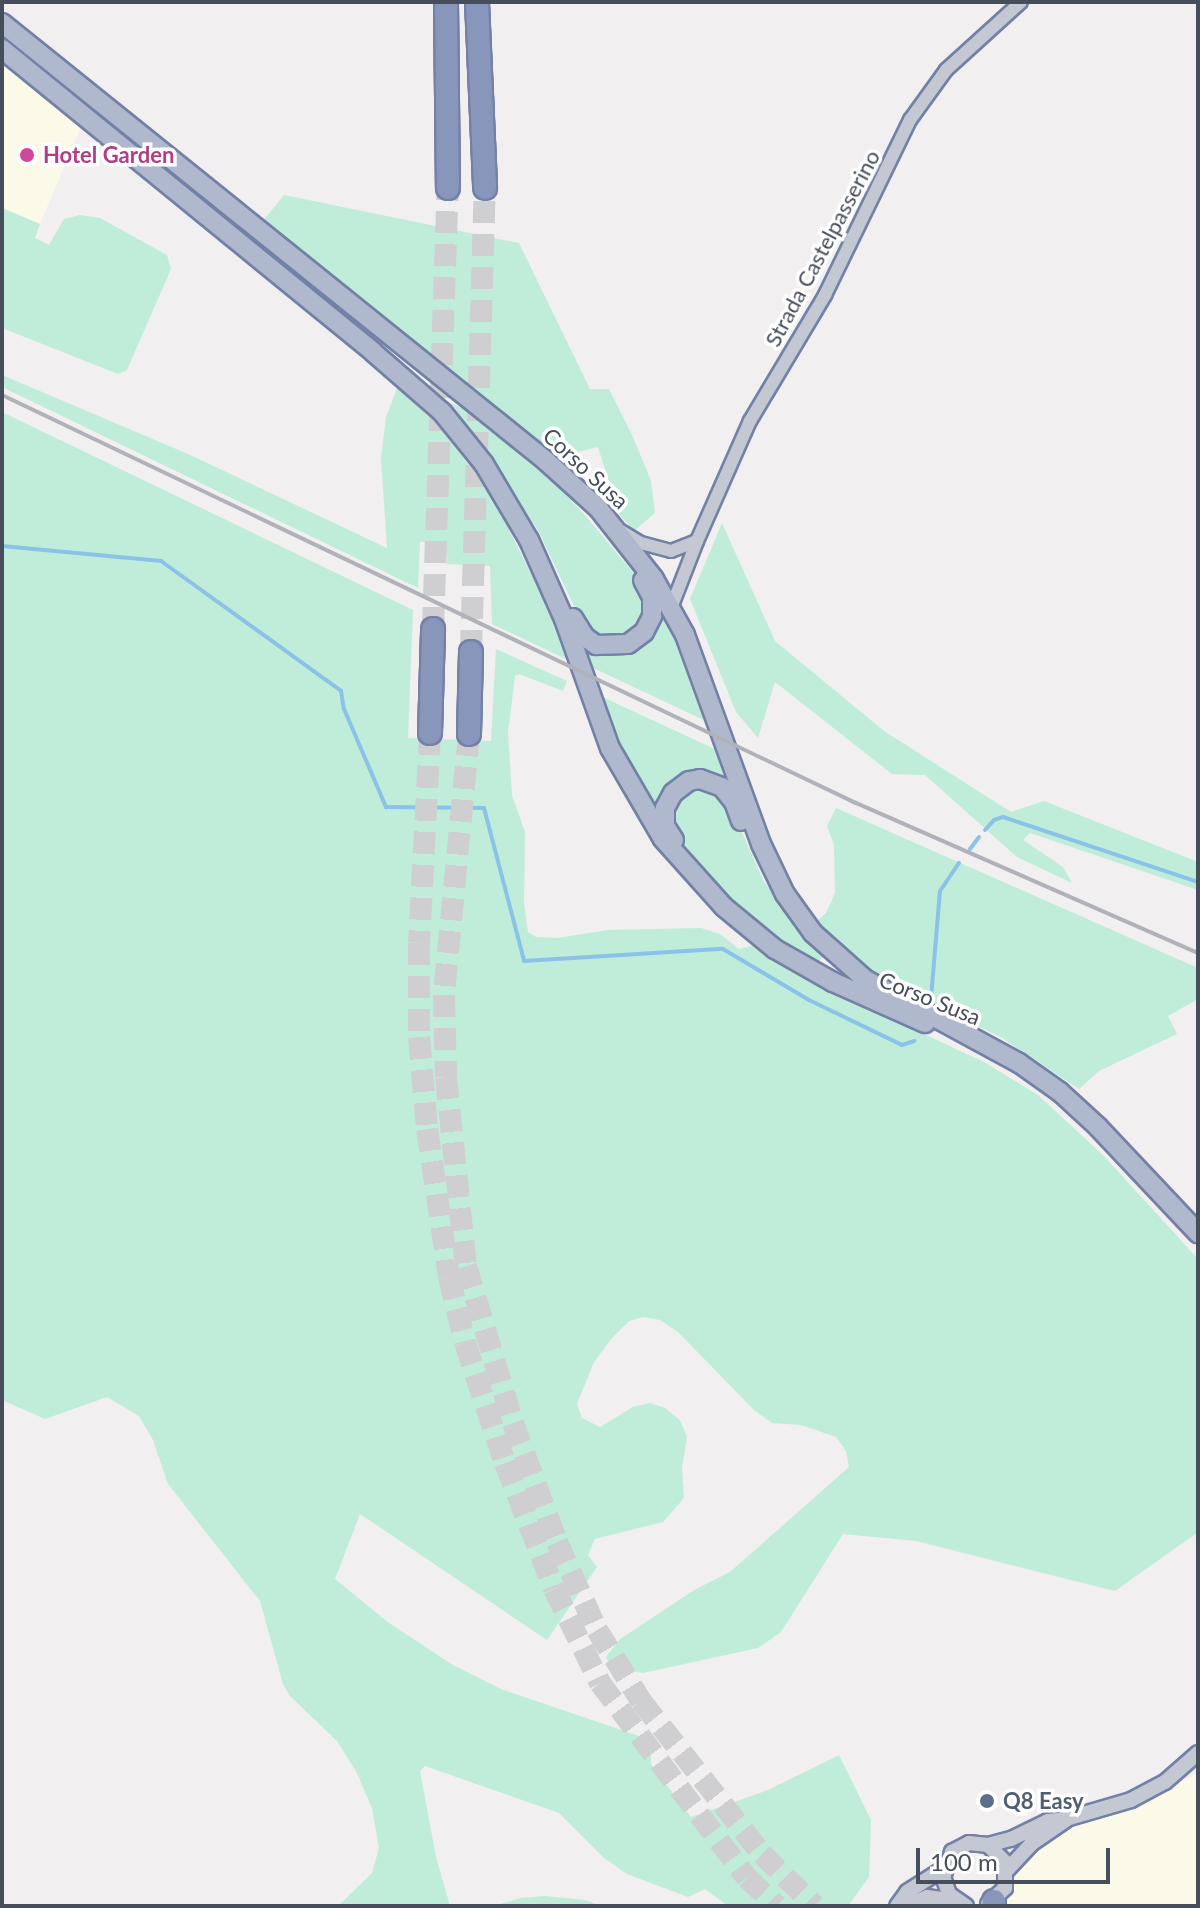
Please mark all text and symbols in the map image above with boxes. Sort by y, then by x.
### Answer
place label: Hotel Garden [43,142,174,168]
street label: Strada Castelpasserino [759,145,885,351]
marker: Hotel Garden [18,146,36,164]
street label: Corso Susa [538,422,634,514]
street label: Corso Susa [875,966,985,1030]
place label: Q8 Easy [1003,1788,1084,1814]
marker: Q8 Easy [978,1792,996,1810]
scale bar [920,1832,1114,1882]
text: 100 m [930,1847,998,1876]

